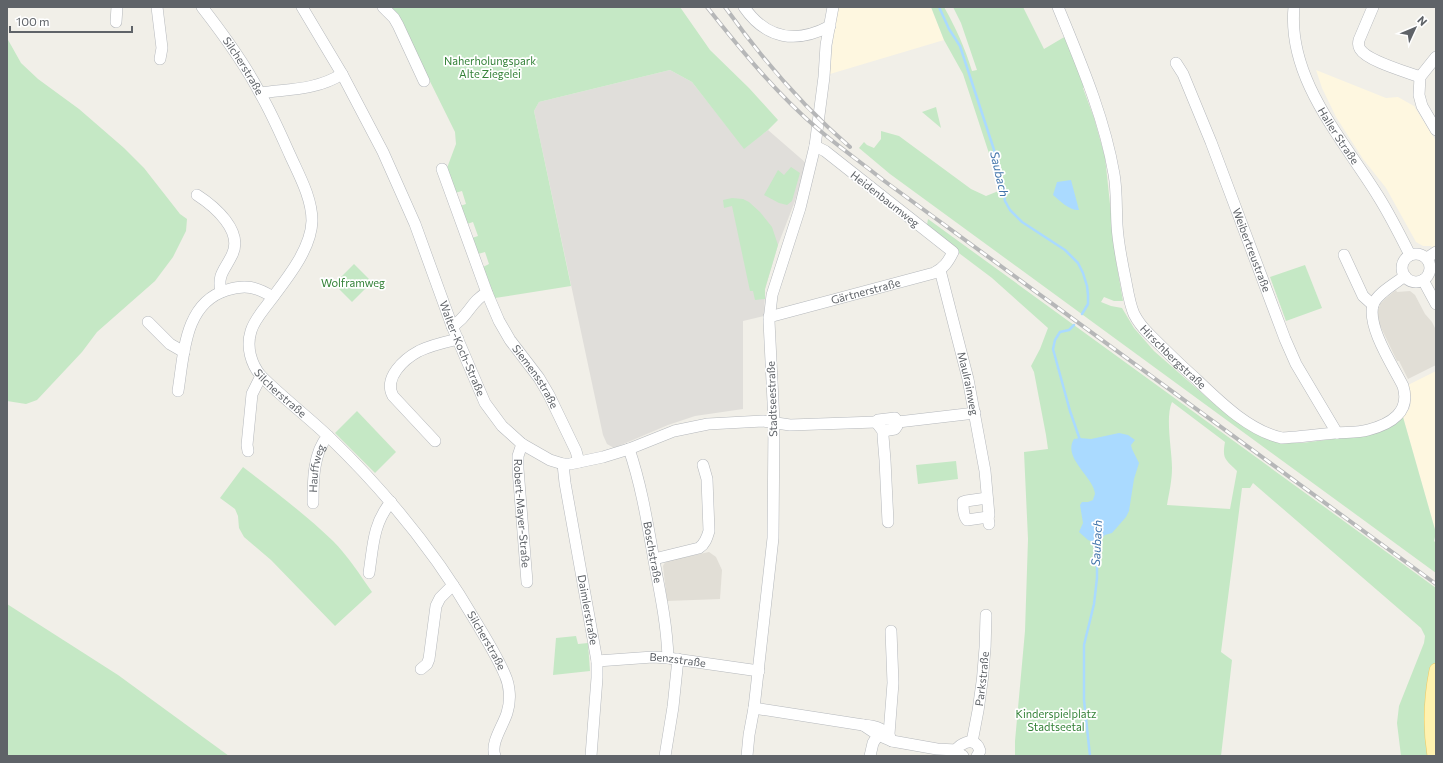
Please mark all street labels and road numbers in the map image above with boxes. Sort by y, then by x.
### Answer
street label: Silcherstraße [221,34,267,97]
street label: Haller Straße [1316,105,1362,167]
street label: Heidenbaumweg [848,168,922,229]
street label: Weibertreustraße [1230,206,1274,294]
street label: Gärtnerstraße [829,275,902,306]
street label: Walter-Koch-Straße [437,299,488,398]
street label: Hirschbergstraße [1138,322,1209,391]
street label: Siemensstraße [510,342,562,410]
street label: Maulrainweg [955,350,982,416]
street label: Stadtseestraße [764,361,779,437]
street label: Silcherstraße [252,366,309,420]
street label: Hauffweg [306,442,327,493]
street label: Robert-Mayer-Straße [512,459,533,568]
street label: Boschstraße [641,520,665,584]
street label: Daimlerstraße [576,574,601,646]
street label: Silcherstraße [465,608,509,672]
street label: Benzstraße [649,650,707,669]
street label: Parkstraße [972,651,991,707]

